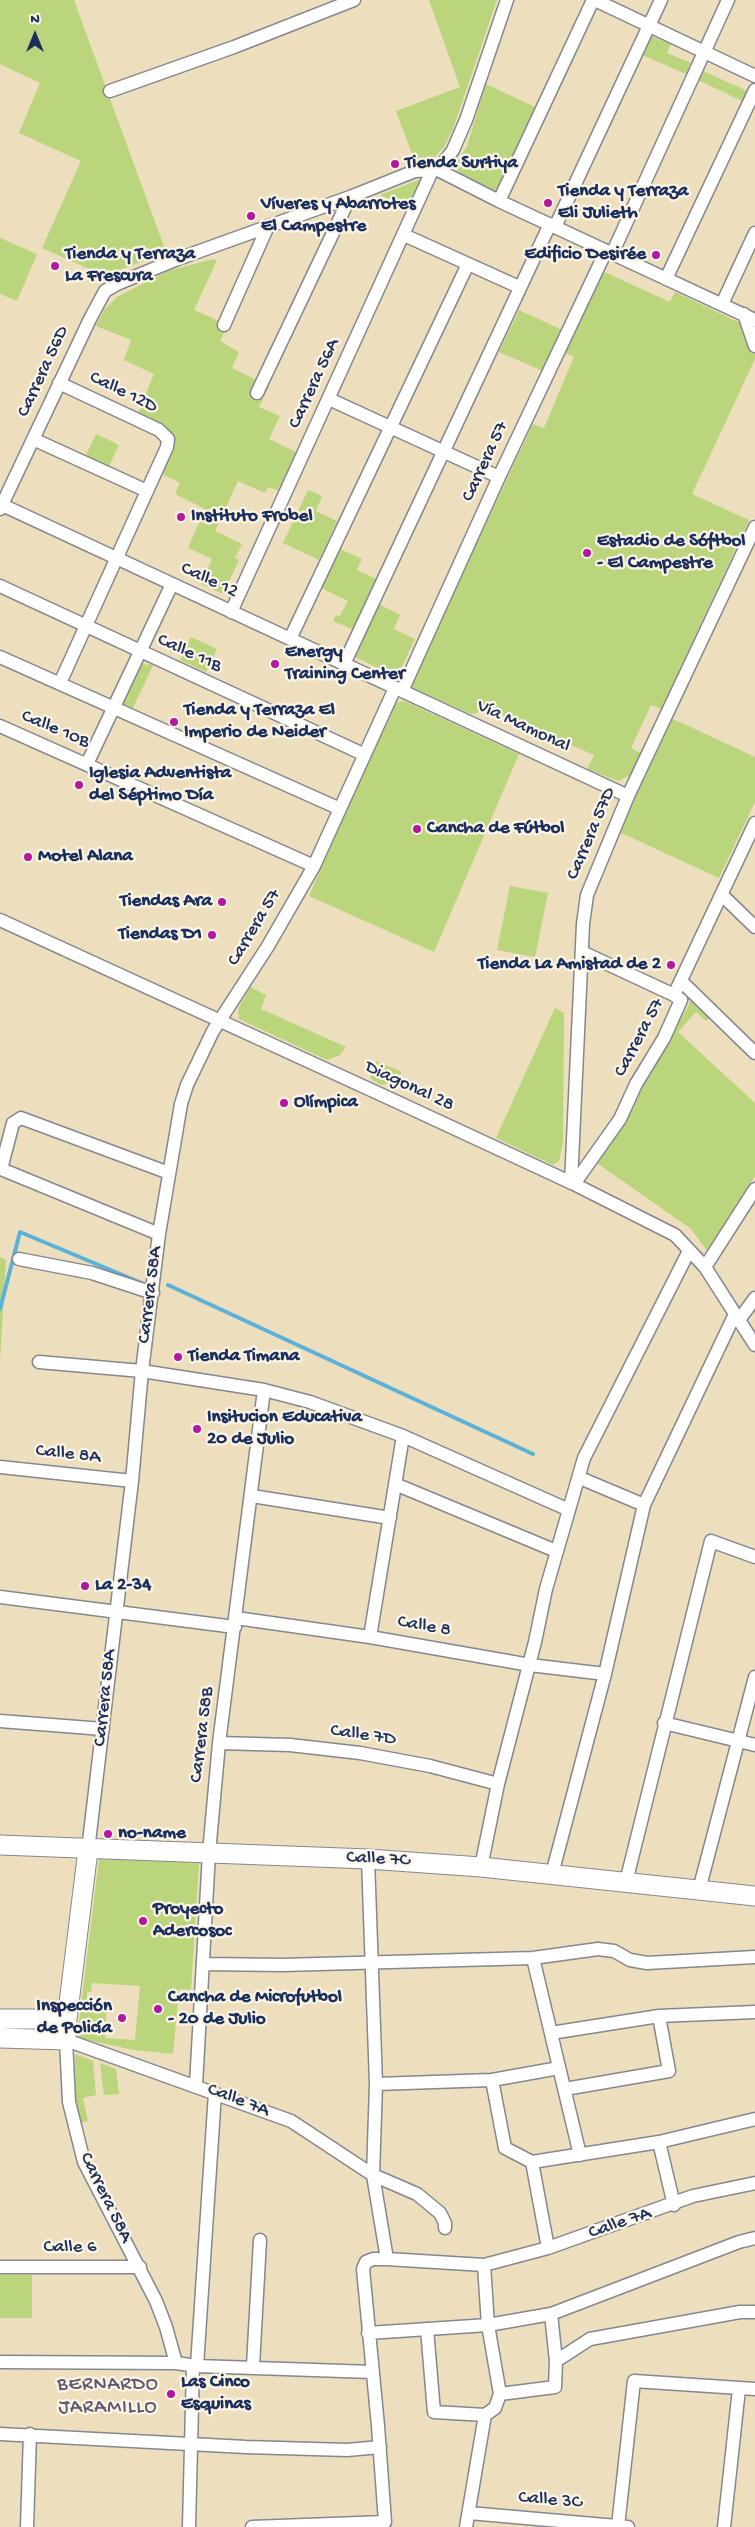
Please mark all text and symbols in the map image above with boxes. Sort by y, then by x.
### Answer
north arrow [10,10,60,60]
text: N [30,11,40,28]
place label: Tienda Surtiya [405,153,518,175]
marker: Tienda Surtiya [389,158,401,170]
place label: Tienda y Terraza Eli Julieth [558,181,688,225]
place label: Víveres y Abarrotes El Campestre [261,194,415,238]
marker: Tienda y Terraza Eli Julieth [542,197,554,209]
marker: Víveres y Abarrotes El Campestre [245,210,257,222]
place label: Tienda y Terraza La Frescura [65,244,195,288]
place label: Edificio Desirée [524,244,646,266]
marker: Edificio Desirée [650,249,662,261]
marker: Tienda y Terraza La Frescura [49,260,61,272]
street label: Carrera 56D [13,323,75,421]
street label: Carrera 56A [284,335,346,433]
street label: Calle 12D [85,367,161,419]
street label: Carrera 57 [458,418,514,506]
place label: Instituto Frobel [191,506,313,528]
marker: Instituto Frobel [175,511,187,523]
place label: Estadio de Sóftbol - El Campestre [597,531,746,575]
marker: Estadio de Sóftbol - El Campestre [581,547,593,559]
street label: Calle 12 [177,558,241,604]
street label: Calle 11B [153,629,225,679]
place label: Energy Training Center [285,642,405,686]
marker: Energy Training Center [269,658,281,670]
street label: Vía Mamonal [473,695,573,759]
place label: Tienda y Terraza El Imperio de Neider [184,700,335,744]
street label: Calle 10B [18,705,92,755]
marker: Tienda y Terraza El Imperio de Neider [168,716,180,728]
place label: Iglesia Adventista del Séptimo Día [89,763,231,807]
marker: Iglesia Adventista del Séptimo Día [73,779,85,791]
street label: Carrera 57D [562,784,622,884]
place label: Cancha de Fútbol [427,818,564,840]
marker: Cancha de Fútbol [411,823,423,835]
place label: Motel Alana [38,846,133,868]
marker: Motel Alana [22,851,34,863]
street label: Carrera 57 [223,885,287,971]
place label: Tiendas Ara [120,891,212,913]
marker: Tiendas Ara [216,896,228,908]
place label: Tiendas D1 [119,924,202,946]
marker: Tiendas D1 [206,929,218,941]
place label: Tienda La Amistad de 2 [478,954,661,976]
marker: Tienda La Amistad de 2 [665,959,677,971]
street label: Carrera 57 [610,995,670,1081]
street label: Diagonal 28 [361,1056,457,1118]
place label: Olímpica [294,1092,358,1114]
marker: Olímpica [278,1097,290,1109]
street label: Carrera 58A [134,1245,168,1345]
place label: Tienda Timana [188,1346,299,1368]
marker: Tienda Timana [172,1351,184,1363]
place label: Insitucion Educativa 20 de Julio [207,1407,362,1451]
marker: Insitucion Educativa 20 de Julio [191,1423,203,1435]
street label: Calle 8A [34,1440,102,1470]
place label: La 2-34 [95,1575,151,1597]
marker: La 2-34 [79,1580,91,1592]
street label: Calle 8 [395,1611,453,1643]
street label: Carrera 58A [90,1648,122,1748]
street label: Carrera 58B [186,1686,220,1784]
street label: Calle 7D [329,1720,397,1752]
place label: no-name [118,1823,186,1845]
marker: no-name [102,1828,114,1840]
street label: Calle 7C [346,1847,410,1873]
place label: Proyecto Adercosoc [153,1899,232,1943]
marker: Proyecto Adercosoc [137,1915,149,1927]
place label: Cancha de Microfutbol - 20 de Julio [168,1987,342,2031]
place label: Inspección de Policía [36,1996,112,2040]
marker: Cancha de Microfutbol - 20 de Julio [152,2003,164,2015]
marker: Inspección de Policía [116,2012,128,2024]
street label: Calle 7A [204,2079,272,2123]
street label: Carrera 58A [73,2149,137,2247]
street label: Calle 7A [586,2203,654,2245]
street label: Calle 6 [43,2237,97,2259]
place label: Las Cinco Esquinas [181,2372,251,2416]
district label: BERNARDO JARAMILLO [56,2374,160,2421]
marker: Las Cinco Esquinas [165,2388,177,2400]
street label: Calle 3C [517,2487,583,2515]

